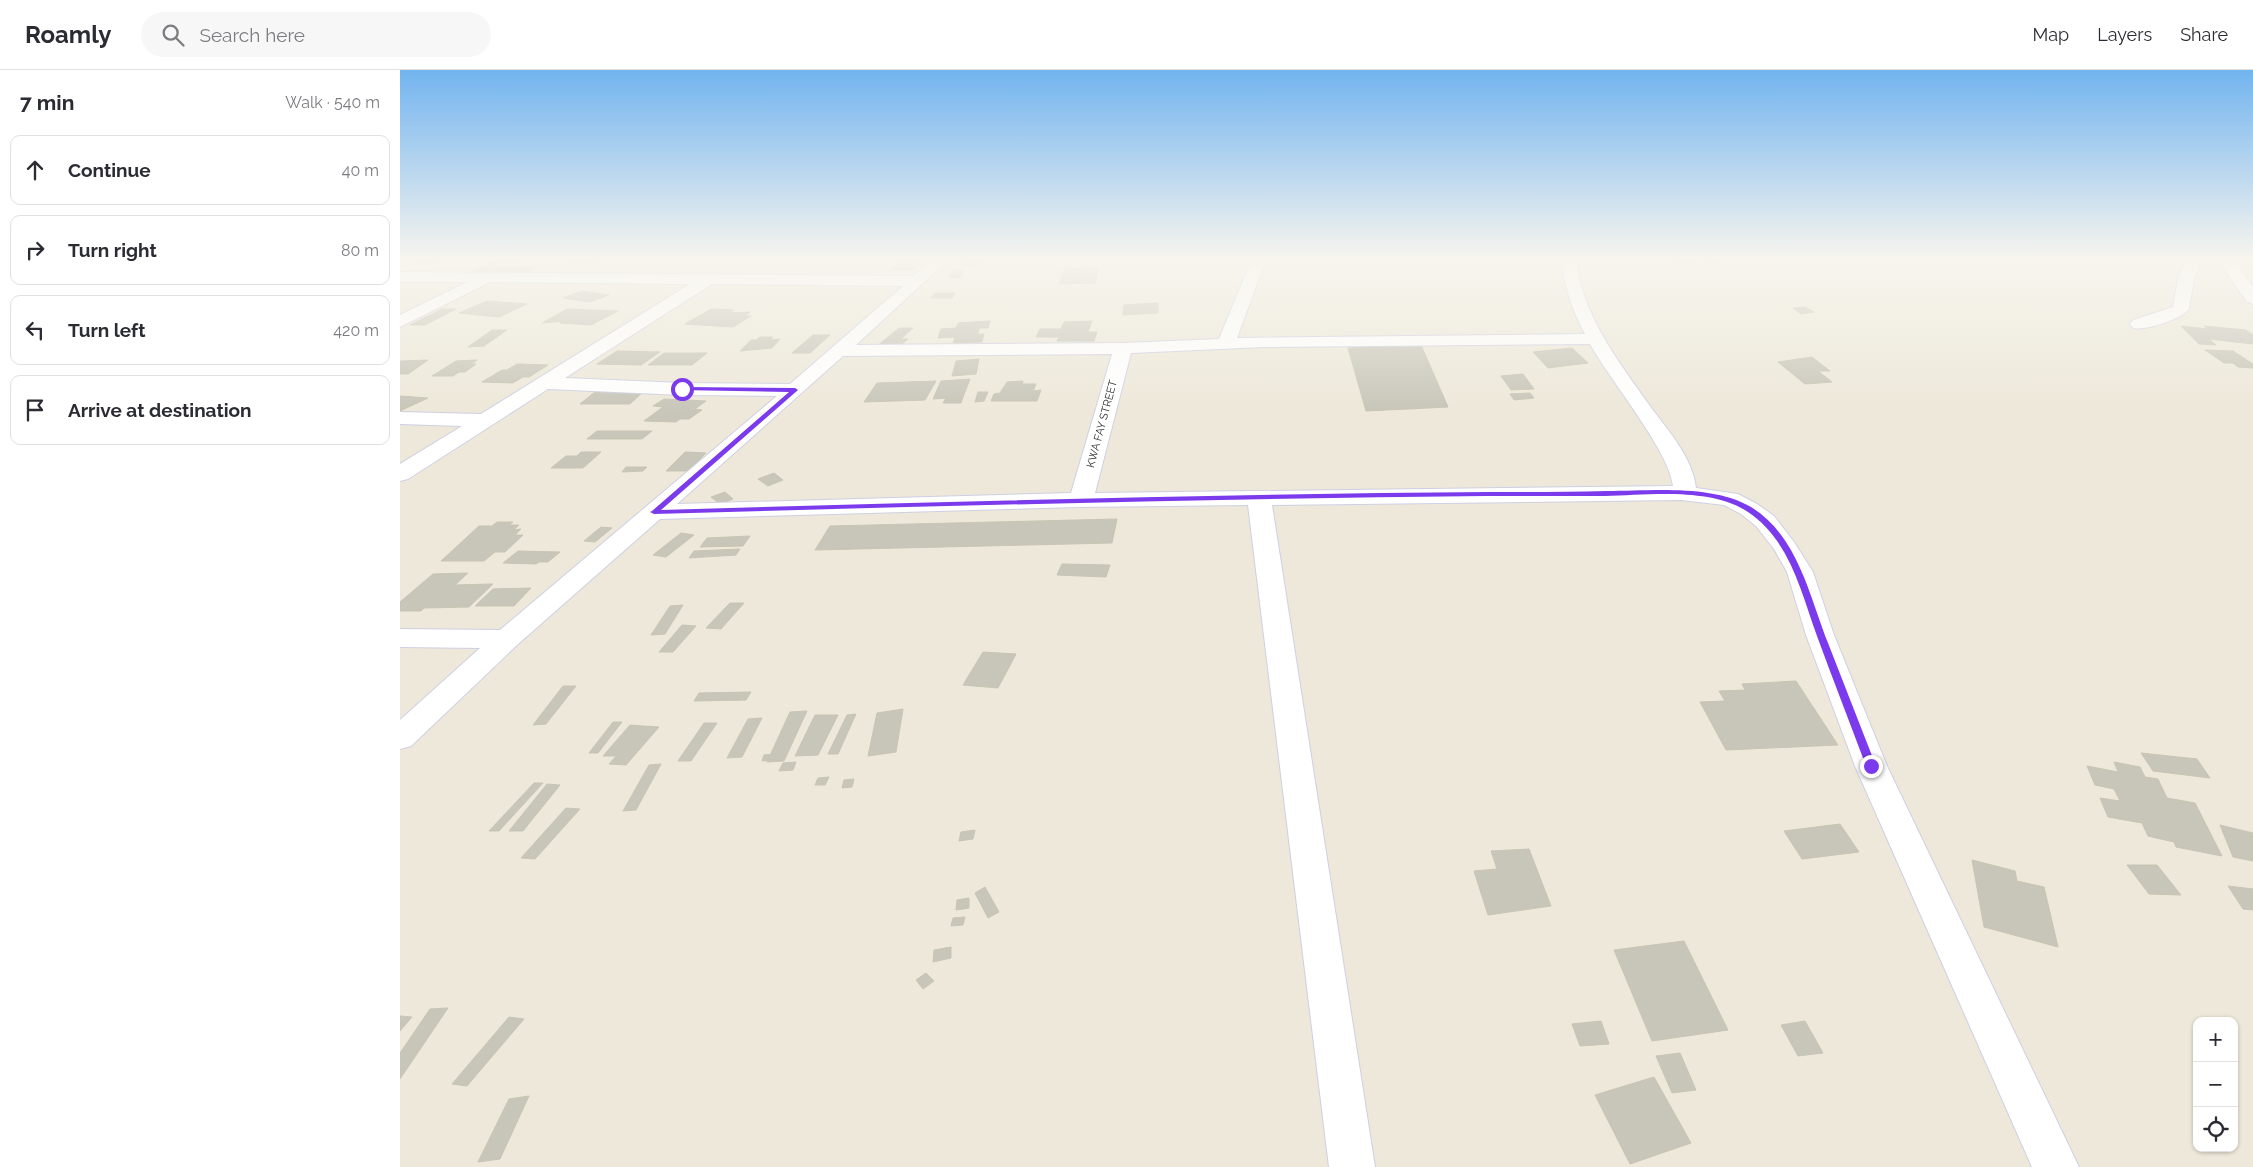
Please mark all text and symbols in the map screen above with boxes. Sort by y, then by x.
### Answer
search box [141,12,491,57]
text: Roamly [25,20,111,49]
icon: search [159,21,187,49]
text: Search here [199,24,305,46]
text: Map [2033,24,2069,45]
text: Layers [2097,24,2152,45]
text: Share [2180,24,2228,45]
text: 7 min [20,90,74,115]
text: Walk · 540 m [285,93,380,112]
icon: ahead [21,156,49,184]
text: Continue [68,159,151,181]
text: 40 m [342,161,379,180]
icon: right [21,236,49,264]
text: Turn right [68,239,157,261]
text: 80 m [341,241,379,260]
icon: left [21,316,49,344]
text: Turn left [68,319,145,341]
text: 420 m [333,321,379,340]
route start [671,378,694,401]
street label: KWA FAY STREET [1084,378,1120,469]
icon: arrive [21,396,49,424]
text: Arrive at destination [68,399,252,421]
route end [1860,755,1883,778]
map controls [2193,1017,2238,1152]
button: + [2193,1017,2238,1062]
button: − [2193,1062,2238,1107]
button: locate [2193,1107,2238,1152]

